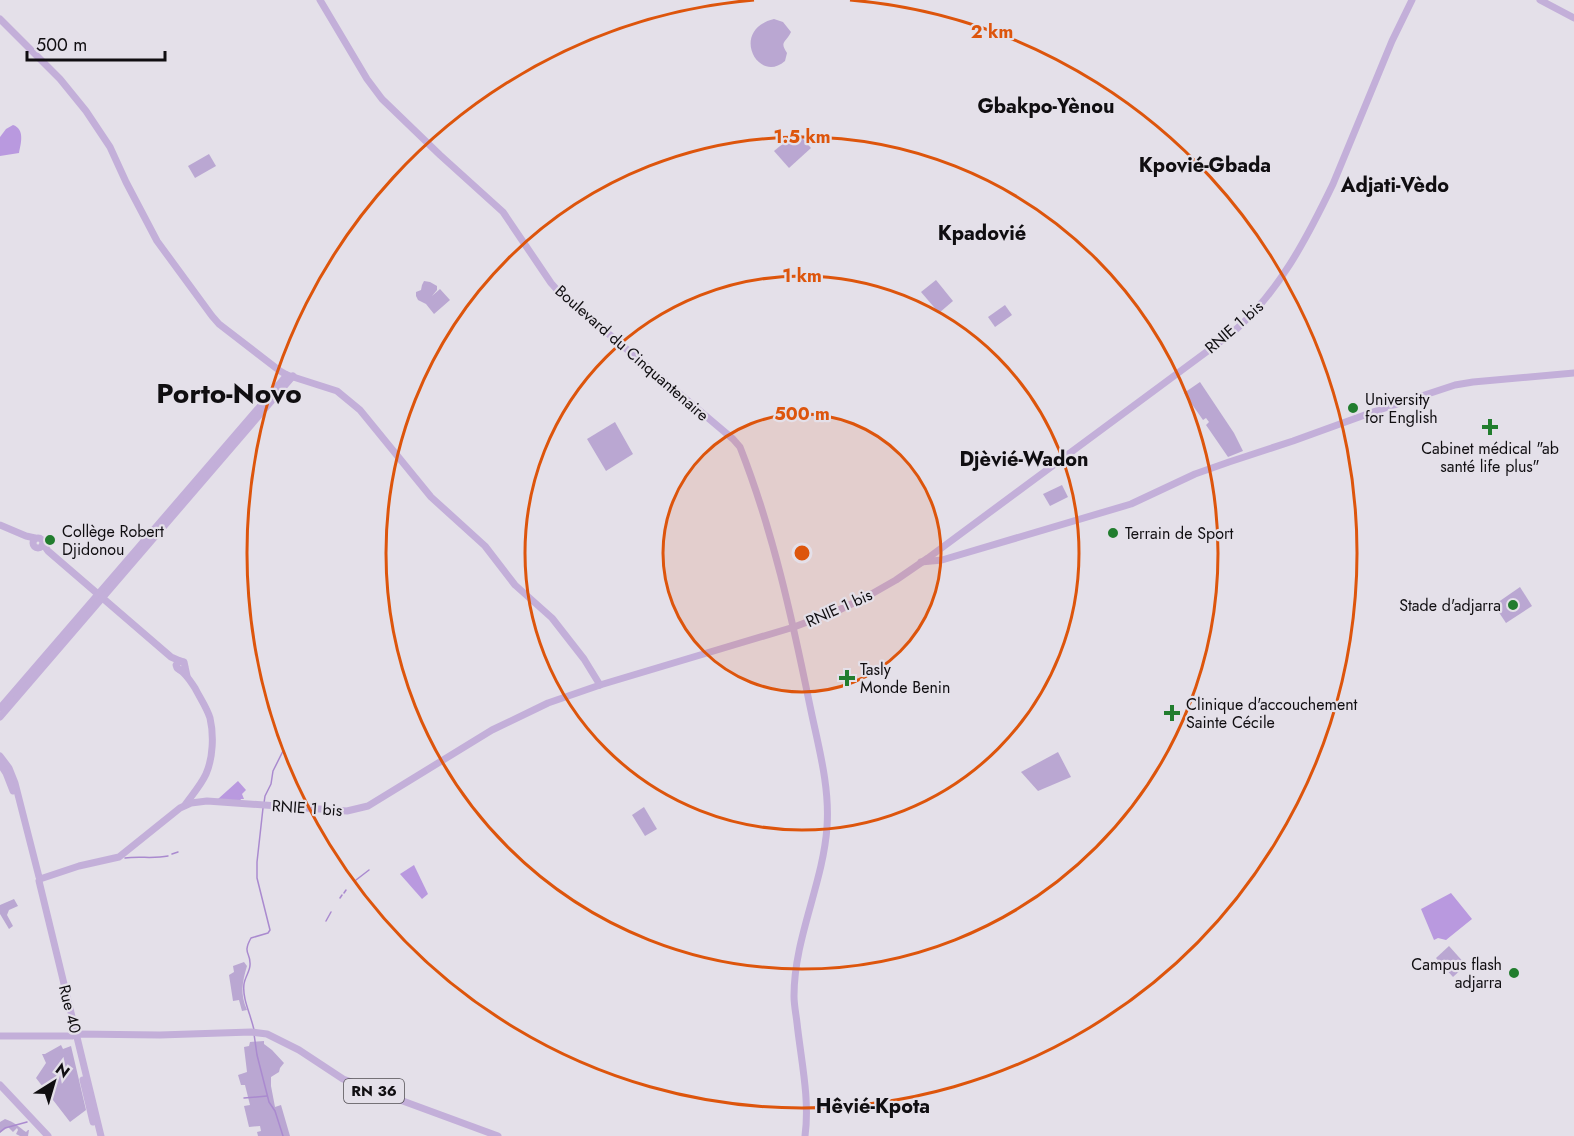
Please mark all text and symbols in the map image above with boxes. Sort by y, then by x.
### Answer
text: 2 km [971,19,1013,45]
scale bar [27,24,165,62]
text: 500 m [36,32,87,58]
district label: Gbakpo-Yènou [978,92,1114,121]
text: 1.5 km [773,124,831,150]
district label: Kpovié-Gbada [1139,151,1271,180]
district label: Adjati-Vèdo [1340,171,1449,200]
district label: Kpadovié [938,219,1026,248]
text: 1 km [782,263,822,289]
street label: Boulevard du Cinquantenaire [550,280,714,426]
street label: RNIE 1 bis [1200,295,1268,359]
district label: Porto-Novo [156,373,302,414]
place label: University for English [1365,388,1438,429]
text: 500 m [774,401,830,427]
marker: University for English [1346,401,1360,415]
marker: Cabinet médical "ab santé life plus" [1481,418,1499,436]
place label: Cabinet médical "ab santé life plus" [1421,437,1559,478]
district label: Djèvié-Wadon [959,445,1089,474]
place label: Collège Robert Djidonou [62,520,164,561]
place label: Terrain de Sport [1125,522,1233,545]
marker: Terrain de Sport [1106,526,1120,540]
marker: Collège Robert Djidonou [43,533,57,547]
centre of rings [792,543,812,563]
street label: RNIE 1 bis [802,583,876,633]
place label: Stade d'adjarra [1399,594,1501,617]
marker: Stade d'adjarra [1506,598,1520,612]
place label: Tasly Monde Benin [860,658,950,699]
marker: Tasly Monde Benin [838,669,856,687]
place label: Clinique d'accouchement Sainte Cécile [1186,693,1358,734]
marker: Clinique d'accouchement Sainte Cécile [1163,704,1181,722]
street label: RNIE 1 bis [271,794,343,822]
place label: Campus flash adjarra [1411,953,1502,994]
marker: Campus flash adjarra [1507,966,1521,980]
street label: Rue 40 [53,982,87,1036]
north arrow [24,1052,84,1112]
text: N [51,1057,75,1083]
road number: RN 36 [344,1079,404,1103]
district label: Hêvié-Kpota [816,1092,930,1121]

